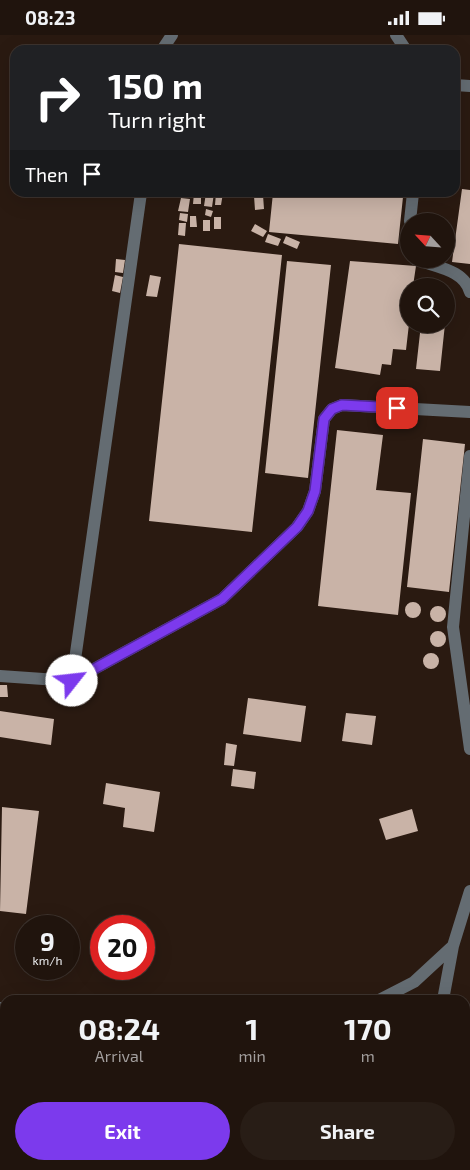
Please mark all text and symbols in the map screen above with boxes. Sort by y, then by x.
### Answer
text: 08:23 [25,6,76,29]
text: 150 m [108,64,203,106]
icon: right [25,65,90,130]
text: Turn right [108,106,206,132]
icon: arrive [78,160,106,188]
text: Then [25,163,68,186]
north arrow [400,213,455,267]
map controls [400,213,455,333]
button: search [400,278,455,333]
pin [376,387,418,429]
icon: arrive [383,394,411,422]
position arrow [45,654,97,706]
speed limit sign: 20 [90,915,155,980]
text: 9 [40,926,55,956]
text: km/h [33,953,62,967]
text: 08:24 [78,1010,160,1046]
text: 1 [246,1010,259,1046]
text: 170 [344,1010,392,1046]
text: Arrival [95,1046,144,1065]
text: min [238,1046,266,1065]
text: m [361,1046,375,1065]
button: Exit [15,1102,230,1160]
button: Share [240,1102,455,1160]

